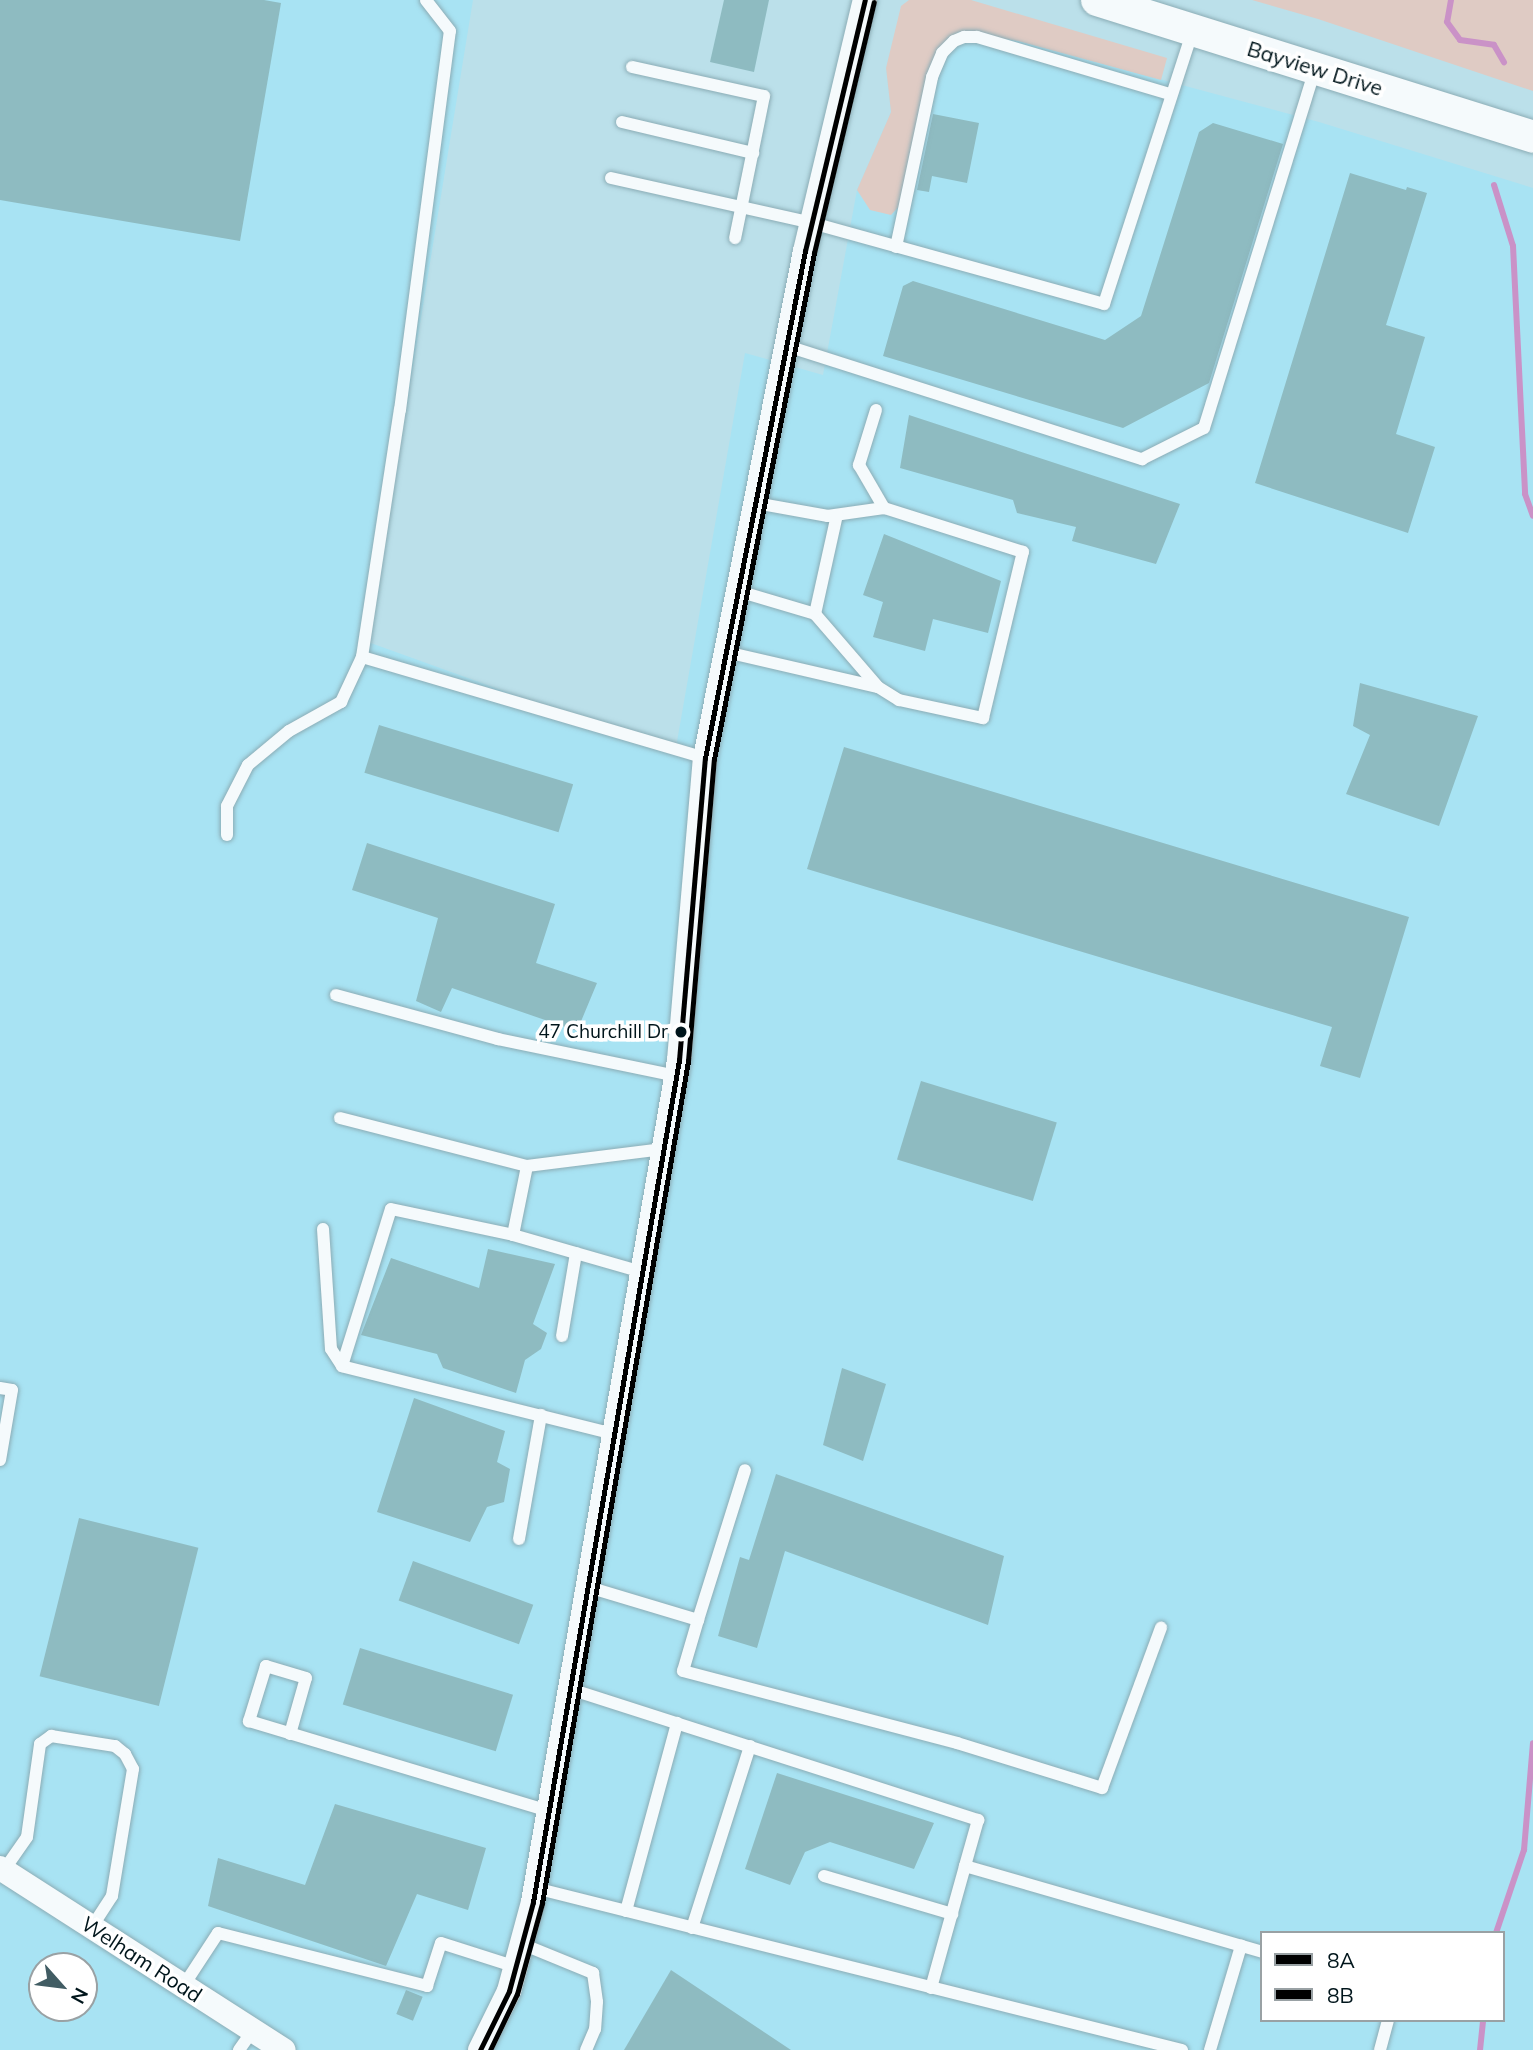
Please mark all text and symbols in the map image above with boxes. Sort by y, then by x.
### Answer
street label: Bayview Drive [1244,35,1386,101]
place label: 47 Churchill Dr [538,1021,668,1043]
marker: 47 Churchill Dr [674,1025,688,1039]
street label: Welham Road [77,1911,207,2007]
legend [1260,1931,1505,2022]
text: 8A [1327,1947,1355,1973]
north arrow [28,1952,98,2022]
text: 8B [1327,1982,1354,2008]
text: N [66,1984,94,2008]

